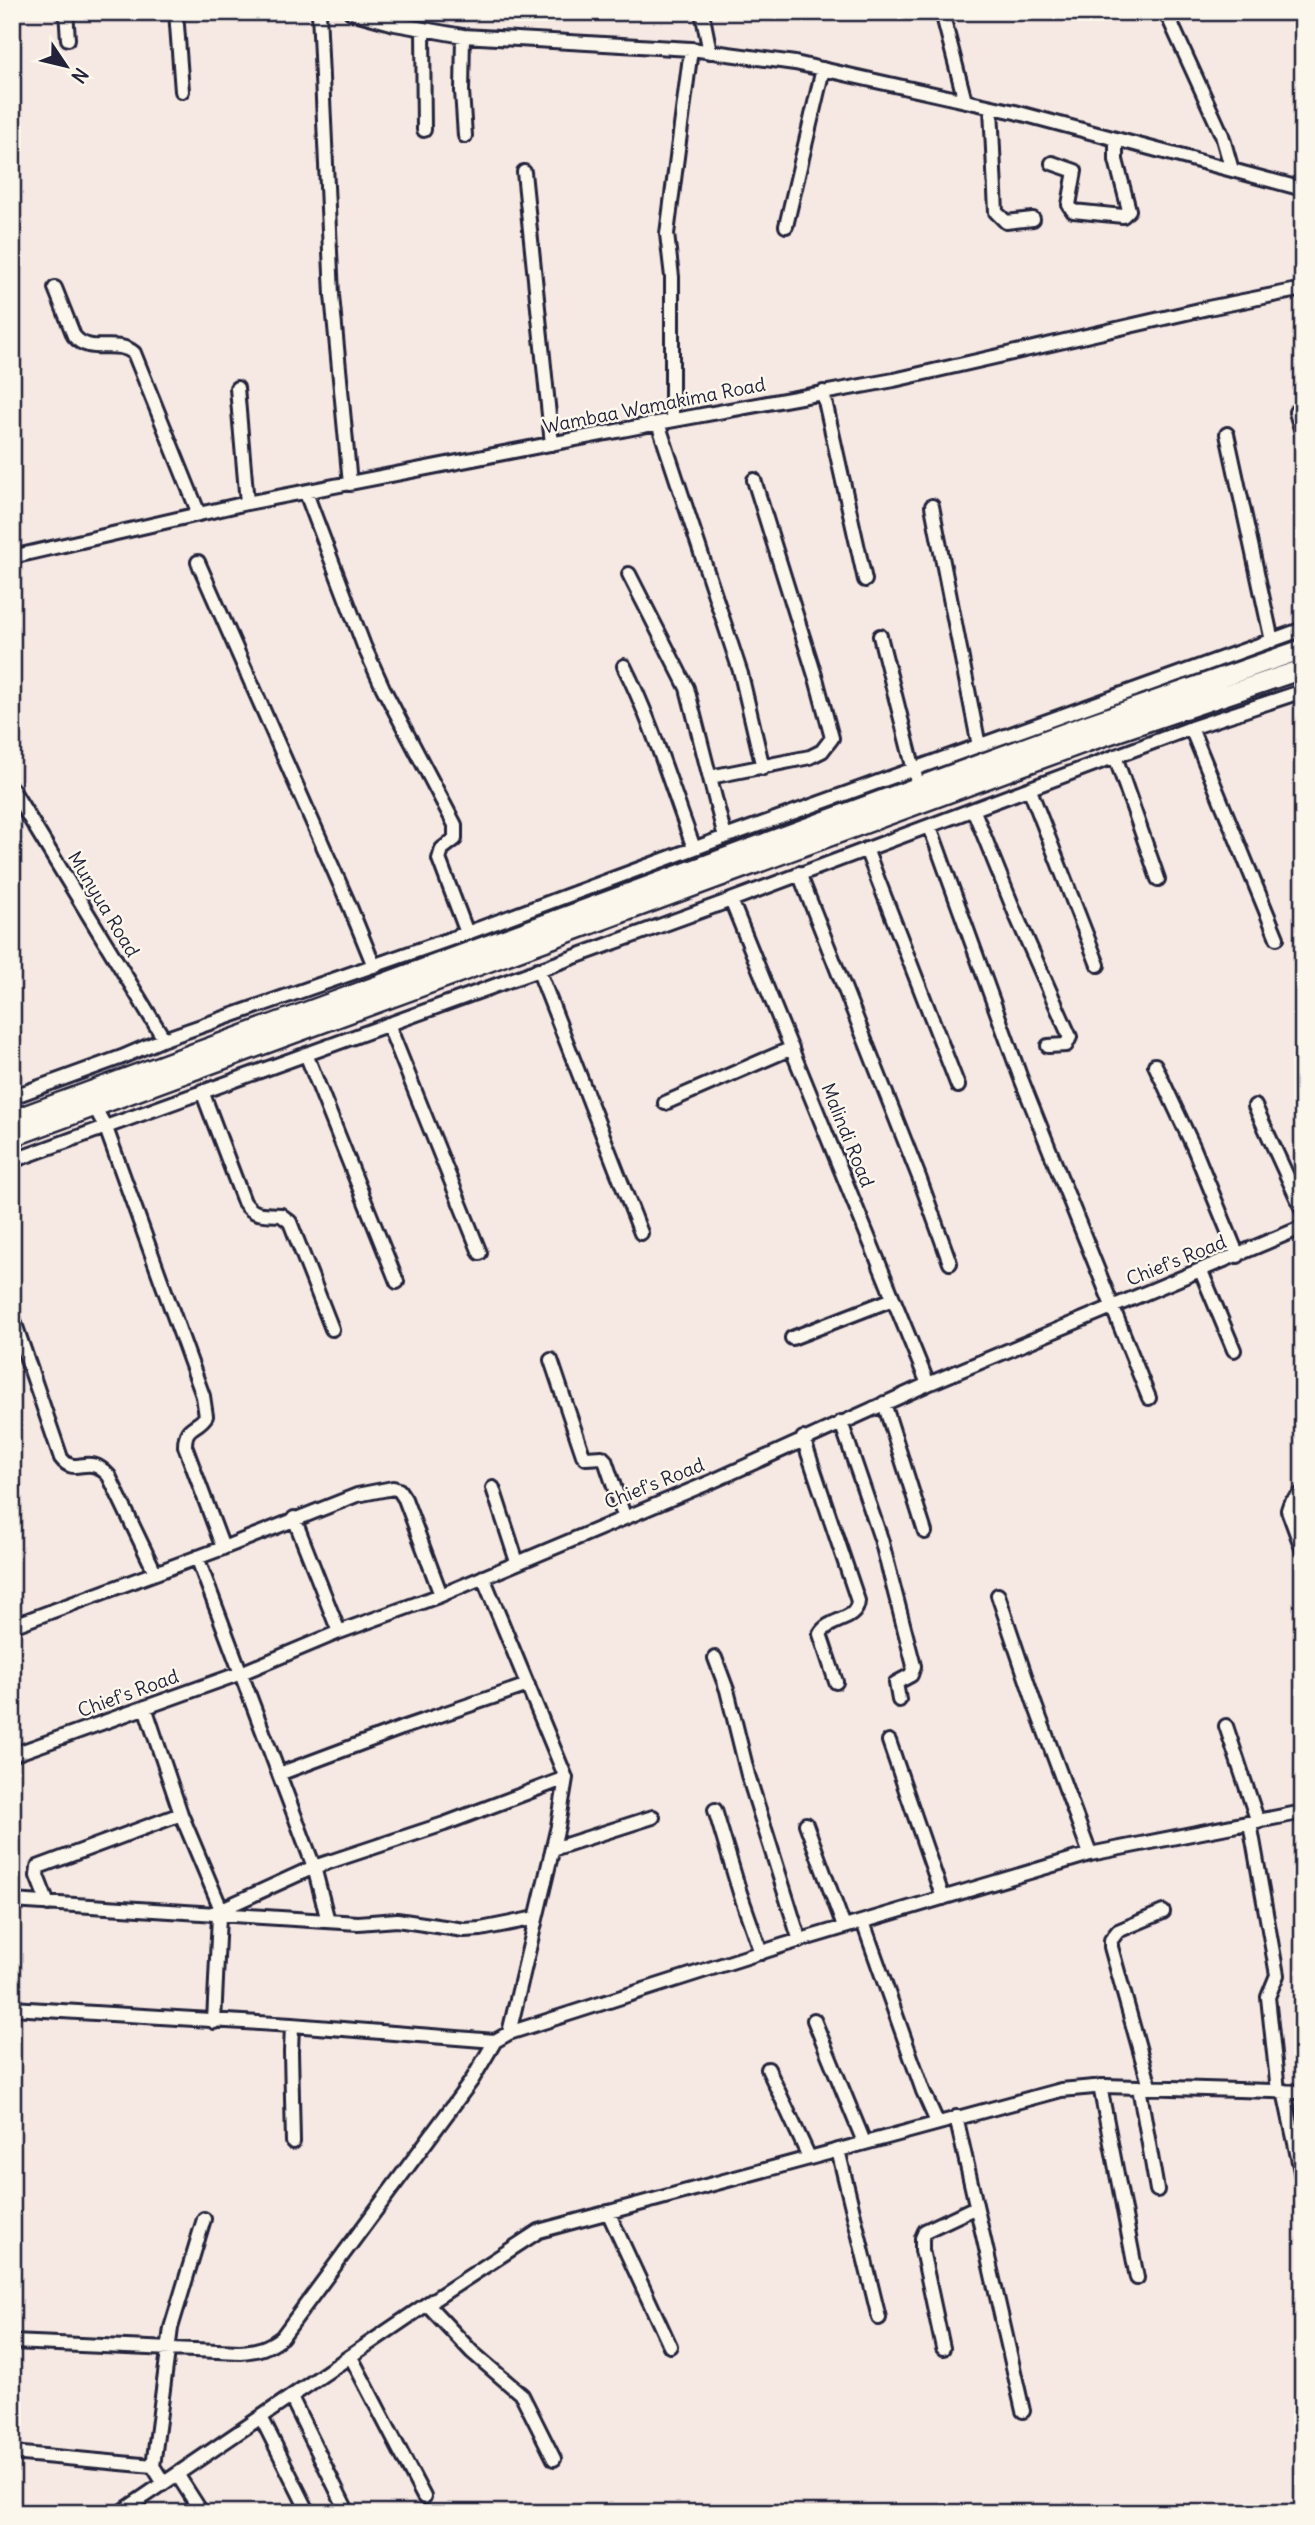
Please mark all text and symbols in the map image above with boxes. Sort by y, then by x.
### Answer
north arrow [32,32,102,102]
text: N [66,63,94,88]
street label: Wambaa Wamakima Road [541,372,767,438]
street label: Munyua Road [63,847,145,961]
street label: Malindi Road [816,1079,880,1191]
street label: Chief's Road [1123,1229,1229,1291]
street label: Chief's Road [601,1452,707,1514]
street label: Chief's Road [74,1664,182,1722]

